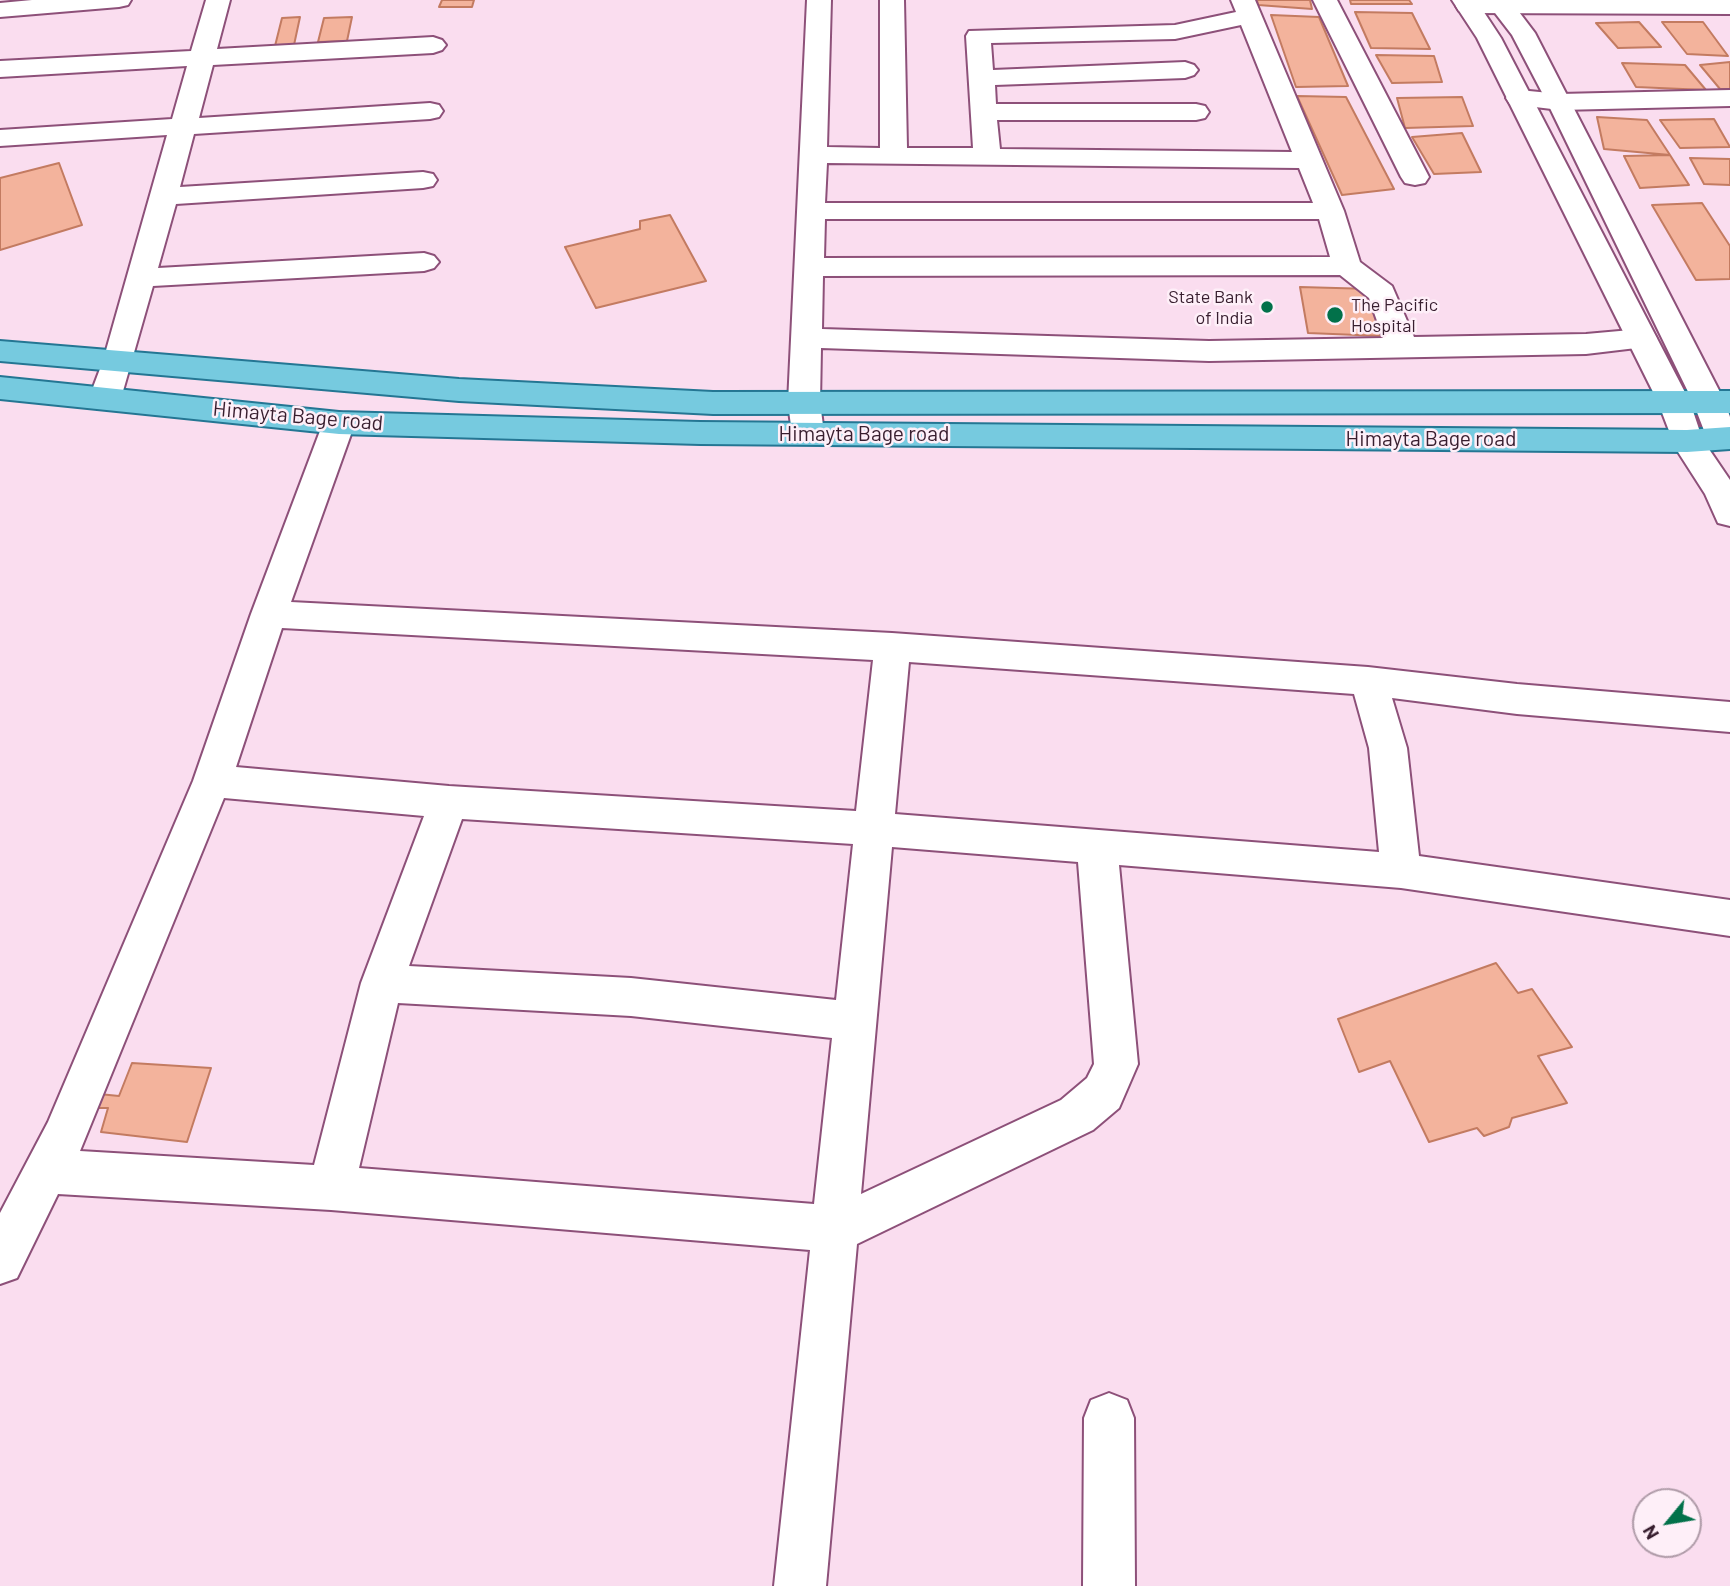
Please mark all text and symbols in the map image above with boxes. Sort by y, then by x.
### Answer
place label: State Bank of India [1168,286,1253,328]
place label: The Pacific Hospital [1351,294,1438,336]
marker: State Bank of India [1259,299,1275,315]
marker: The Pacific Hospital [1325,305,1345,325]
street label: Himayta Bage road [212,396,384,436]
street label: Himayta Bage road [779,421,949,447]
street label: Himayta Bage road [1346,426,1516,452]
north arrow [1632,1488,1702,1558]
text: N [1637,1522,1663,1544]

